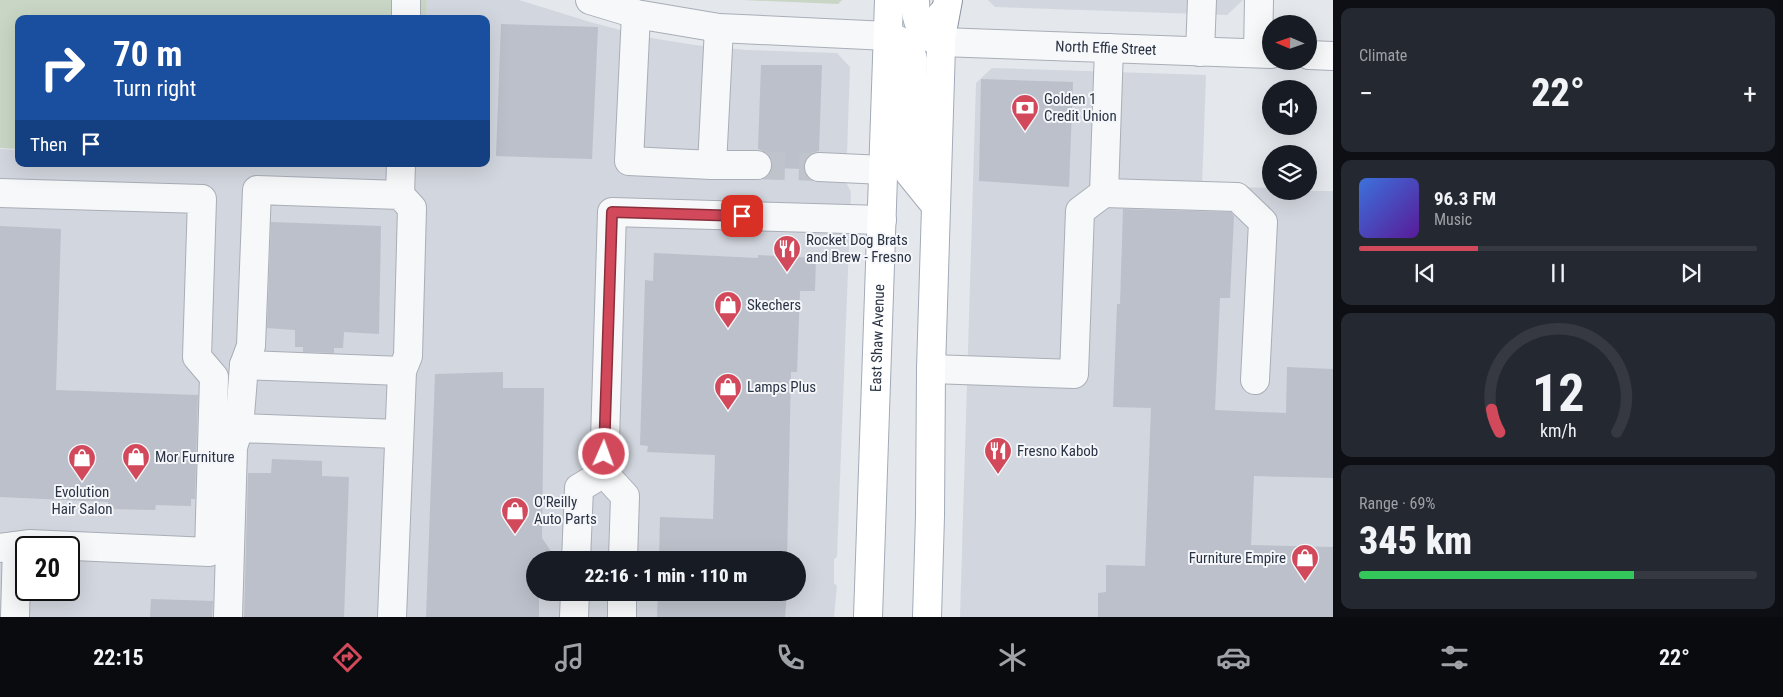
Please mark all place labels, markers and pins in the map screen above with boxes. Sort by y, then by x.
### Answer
place label: Golden 1 Credit Union [1044,90,1117,125]
bank icon: Golden 1 Credit Union [1010,93,1040,132]
pin [721,195,763,237]
place label: Rocket Dog Brats and Brew - Fresno [806,231,911,266]
restaurant icon: Rocket Dog Brats and Brew - Fresno [772,234,802,273]
shop icon: Skechers [713,290,743,329]
place label: Skechers [747,296,801,314]
shop icon: Lamps Plus [713,372,743,411]
place label: Lamps Plus [747,378,816,396]
restaurant icon: Fresno Kabob [983,436,1013,475]
shop icon: Mor Furniture [121,442,151,481]
place label: Fresno Kabob [1017,442,1098,460]
shop icon: Evolution Hair Salon [67,443,97,482]
place label: Mor Furniture [155,448,235,466]
place label: Evolution Hair Salon [51,483,113,518]
place label: O'Reilly Auto Parts [534,493,597,528]
shop icon: O'Reilly Auto Parts [500,496,530,535]
shop icon: Furniture Empire [1290,543,1320,582]
place label: Furniture Empire [1189,549,1286,567]

